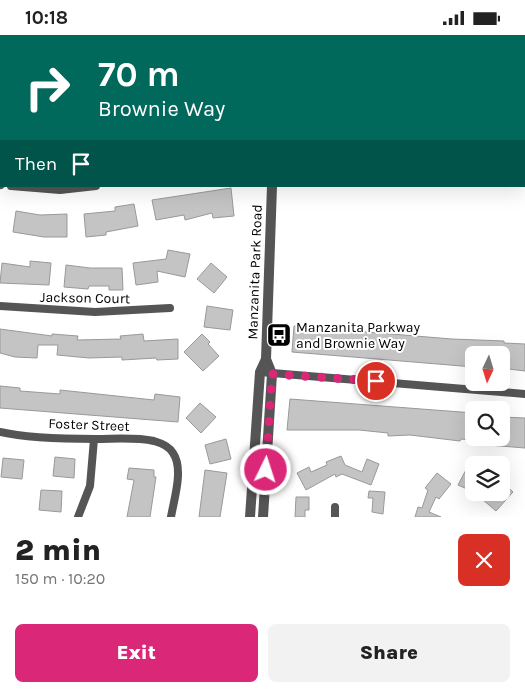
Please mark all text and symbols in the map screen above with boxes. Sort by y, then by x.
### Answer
text: 10:18 [25,7,68,29]
text: 70 m [98,54,180,95]
icon: right [15,55,80,120]
text: Brownie Way [98,96,225,122]
icon: arrive [67,150,95,178]
text: Then [15,153,57,175]
street label: Manzanita Park Road [244,204,266,340]
street label: Jackson Court [40,289,130,307]
place label: Manzanita Parkway and Brownie Way [296,319,421,352]
bus stop icon: Manzanita Parkway and Brownie Way [266,322,292,348]
north arrow [465,346,510,391]
map controls [465,346,510,501]
pin [355,360,397,402]
icon: arrive [362,367,390,395]
button: search [465,401,510,446]
street label: Foster Street [48,415,130,435]
position arrow [239,443,291,495]
button: layers [465,456,510,501]
text: 2 min [15,532,101,568]
button: close [458,534,510,586]
text: 150 m · 10:20 [15,569,105,588]
button: Exit [15,624,258,682]
button: Share [268,624,510,682]

